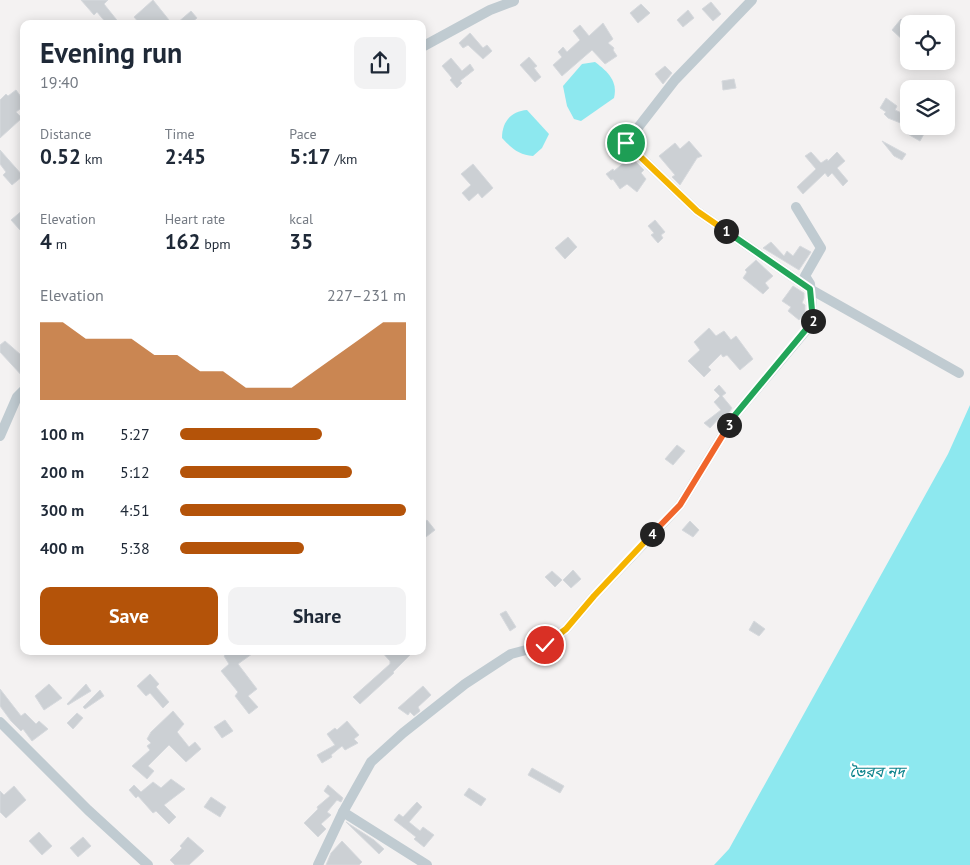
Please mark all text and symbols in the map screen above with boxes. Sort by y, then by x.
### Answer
map controls [900,15,955,135]
button: locate [900,15,955,70]
text: Evening run [40,34,182,71]
button: share [354,37,406,89]
text: 19:40 [40,72,78,92]
button: layers [900,80,955,135]
pin [605,122,647,164]
text: Distance [40,125,91,143]
text: Time [165,125,195,143]
text: Pace [289,125,317,143]
icon: arrive [612,129,640,157]
text: 0.52 [40,143,81,170]
text: 2:45 [165,143,206,170]
text: 5:17 [289,143,331,170]
text: km [81,150,103,168]
text: /km [331,150,357,168]
text: Elevation [40,210,96,228]
text: Heart rate [165,210,225,228]
text: kcal [289,210,313,228]
pin: 1 [714,218,738,244]
text: 1 [723,222,730,240]
text: 4 [40,228,52,255]
text: 162 [165,228,200,255]
text: 35 [289,228,313,255]
text: m [52,235,67,253]
text: bpm [200,235,231,253]
text: Elevation [40,285,104,305]
text: 227–231 m [327,285,406,305]
pin: 2 [800,308,826,334]
text: 2 [810,312,817,330]
pin: 3 [716,412,742,438]
text: 3 [726,416,733,434]
text: 100 m [40,424,84,444]
text: 5:27 [120,424,150,444]
text: 200 m [40,462,84,482]
text: 5:12 [120,462,150,482]
text: 300 m [40,500,84,520]
text: 4:51 [120,500,150,520]
pin: 4 [640,522,664,546]
text: 4 [649,525,656,543]
text: 400 m [40,538,84,558]
text: 5:38 [120,538,150,558]
button: Save [40,587,218,645]
button: Share [228,587,406,645]
pin [524,624,566,666]
icon: check [531,631,559,659]
water label: ভৈরব নদ [849,762,907,781]

